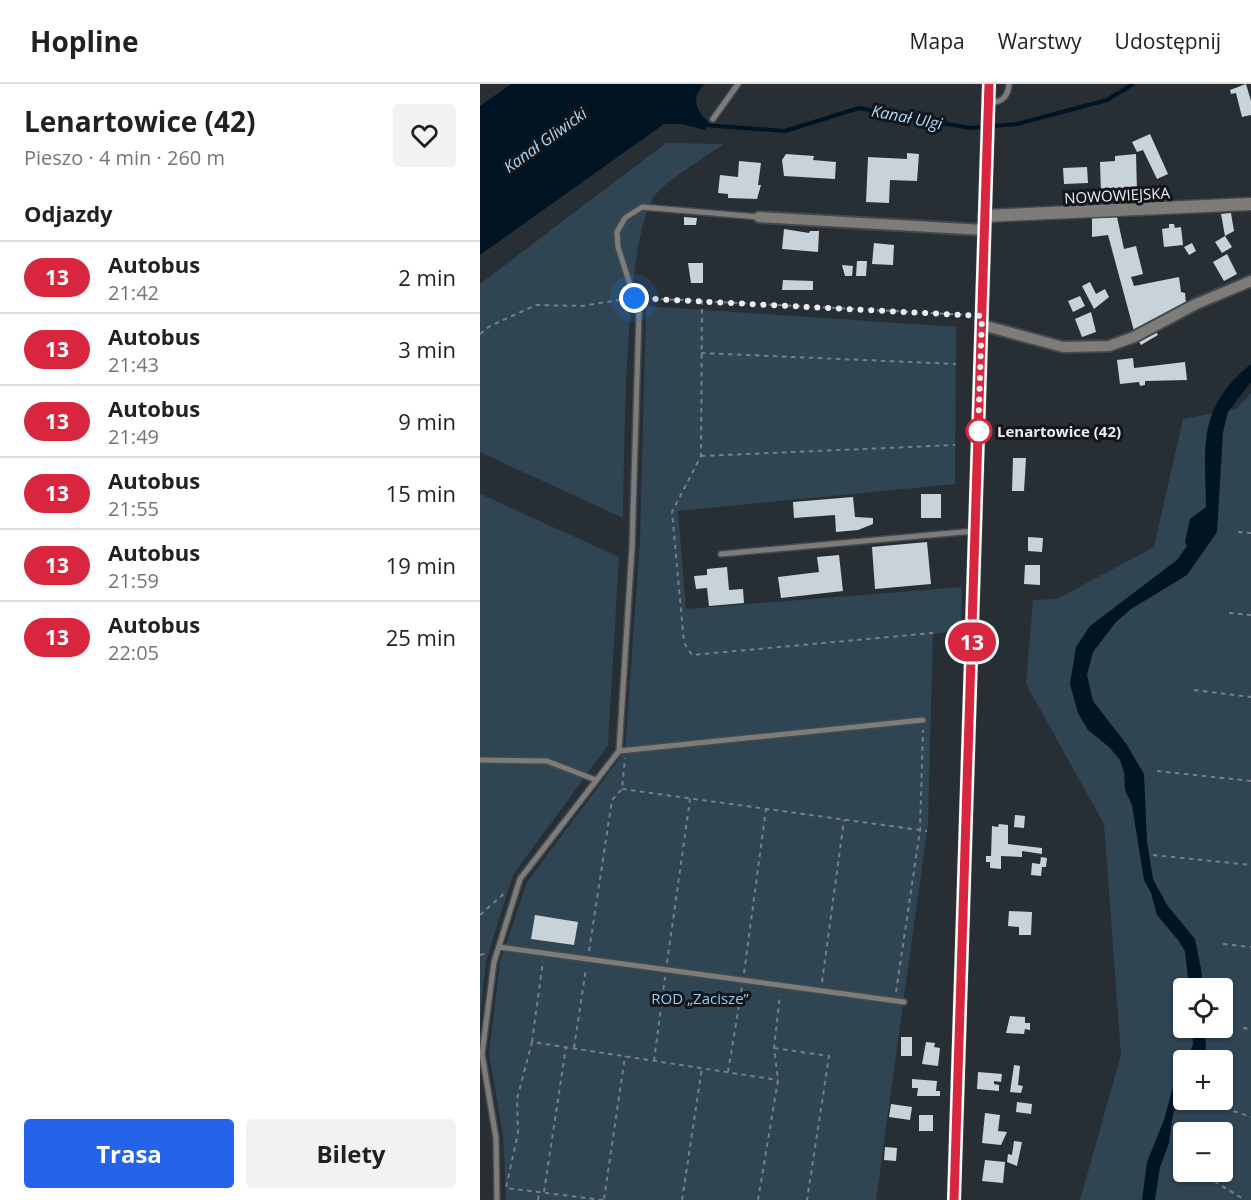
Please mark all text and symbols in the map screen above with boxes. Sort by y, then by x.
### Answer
text: Hopline [30,22,139,60]
text: Mapa [910,27,965,55]
text: Warstwy [998,27,1082,55]
text: Udostępnij [1115,27,1221,55]
water label: Kanał Ulgi [870,99,945,135]
text: Lenartowice (42) [24,102,256,140]
water label: Kanał Gliwicki [499,102,592,178]
button: heart [393,104,456,167]
text: Pieszo · 4 min · 260 m [24,144,225,171]
street label: NOWOWIEJSKA [1064,182,1171,208]
text: Odjazdy [24,198,113,228]
text: Autobus [108,249,200,279]
text: 2 min [398,262,456,292]
text: 13 [45,263,69,291]
text: 21:42 [108,279,159,306]
your location [619,283,649,313]
text: Autobus [108,321,200,351]
text: 3 min [398,334,456,364]
text: 13 [45,335,69,363]
text: 21:43 [108,351,159,378]
text: Autobus [108,393,200,423]
text: 9 min [398,406,456,436]
text: 13 [45,407,69,435]
marker: Lenartowice (42) [966,418,992,444]
place label: Lenartowice (42) [997,421,1121,441]
text: 21:49 [108,423,159,450]
text: Autobus [108,465,200,495]
text: 15 min [386,478,456,508]
text: 13 [45,479,69,507]
text: 21:55 [108,495,159,522]
text: Autobus [108,537,200,567]
text: 19 min [386,550,456,580]
text: 13 [45,551,69,579]
text: 21:59 [108,567,159,594]
text: Autobus [108,609,200,639]
text: 25 min [386,622,456,652]
line badge: 13 [945,622,999,662]
text: 13 [45,623,69,651]
text: 13 [960,628,984,656]
text: 22:05 [108,639,159,666]
map controls [1173,978,1233,1182]
button: locate [1173,978,1233,1038]
park label: ROD „Zacisze” [651,988,750,1008]
button: + [1173,1050,1233,1110]
button: Trasa [24,1119,234,1188]
button: Bilety [246,1119,456,1188]
button: − [1173,1122,1233,1182]

